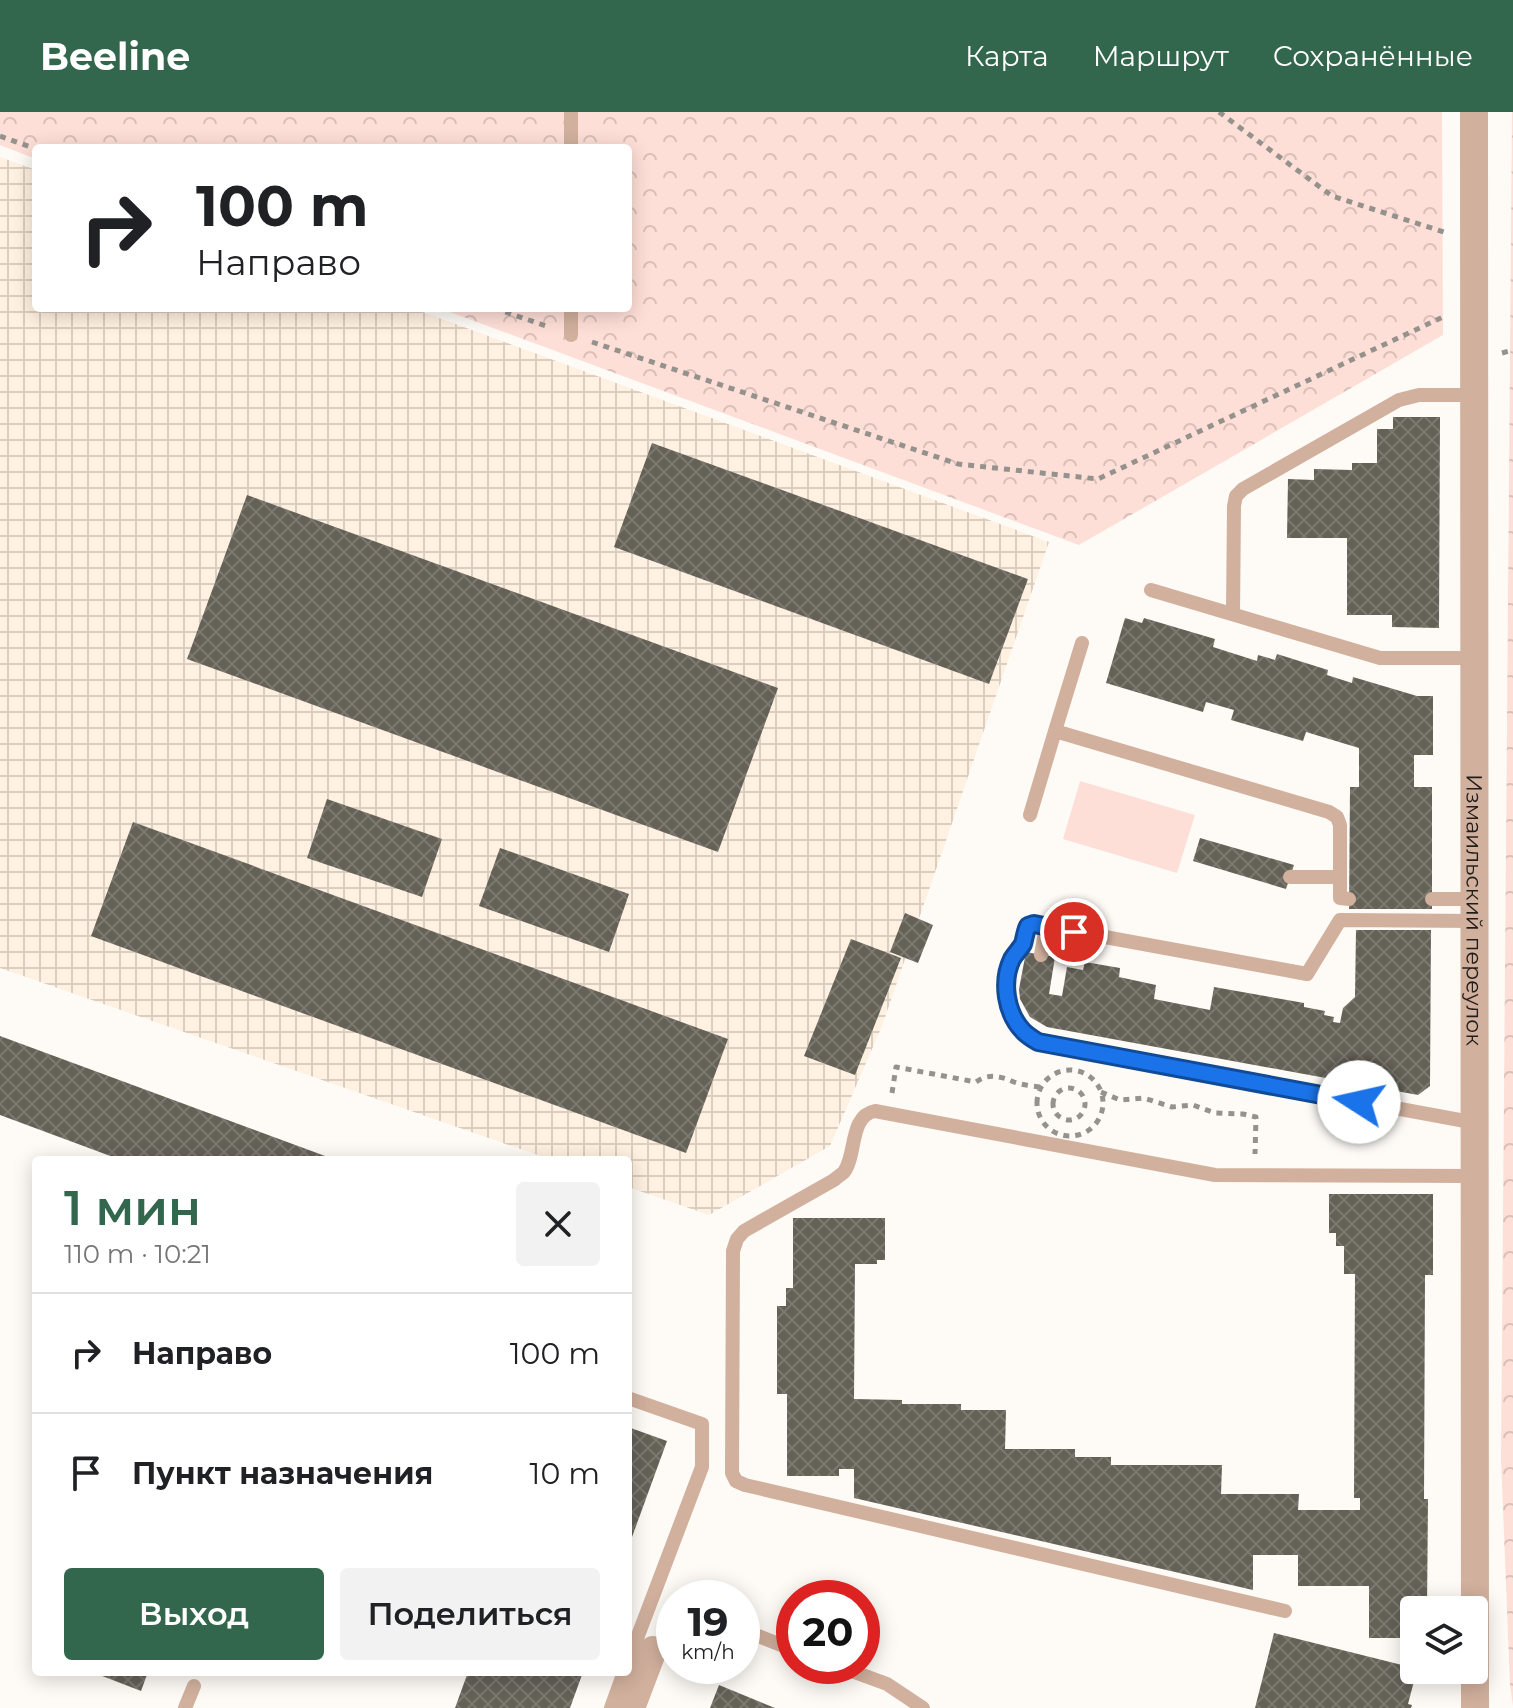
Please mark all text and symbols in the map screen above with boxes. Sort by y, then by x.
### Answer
text: Beeline [40,33,190,80]
text: Карта [965,39,1049,73]
text: Маршрут [1093,39,1229,73]
text: Сохранённые [1273,39,1473,73]
text: 100 m [196,172,369,240]
icon: right [64,176,168,280]
text: Направо [196,240,361,284]
street label: Измаильский переулок [1461,774,1488,1046]
pin [1040,898,1108,966]
icon: arrive [1052,910,1096,954]
position arrow [1317,1060,1401,1144]
text: 1 мин [64,1179,201,1237]
button: close [516,1182,600,1266]
text: 110 m · 10:21 [64,1238,211,1270]
icon: right [64,1331,108,1375]
text: Направо [132,1335,272,1372]
text: 100 m [510,1335,600,1372]
icon: arrive [64,1451,108,1495]
text: Пункт назначения [132,1455,433,1492]
text: 10 m [530,1455,600,1492]
button: Выход [64,1568,324,1660]
button: Поделиться [340,1568,600,1660]
speed limit sign: 20 [776,1580,880,1684]
map controls [1400,1596,1488,1684]
button: layers [1400,1596,1488,1684]
text: 19 [687,1597,729,1646]
text: km/h [681,1640,735,1664]

